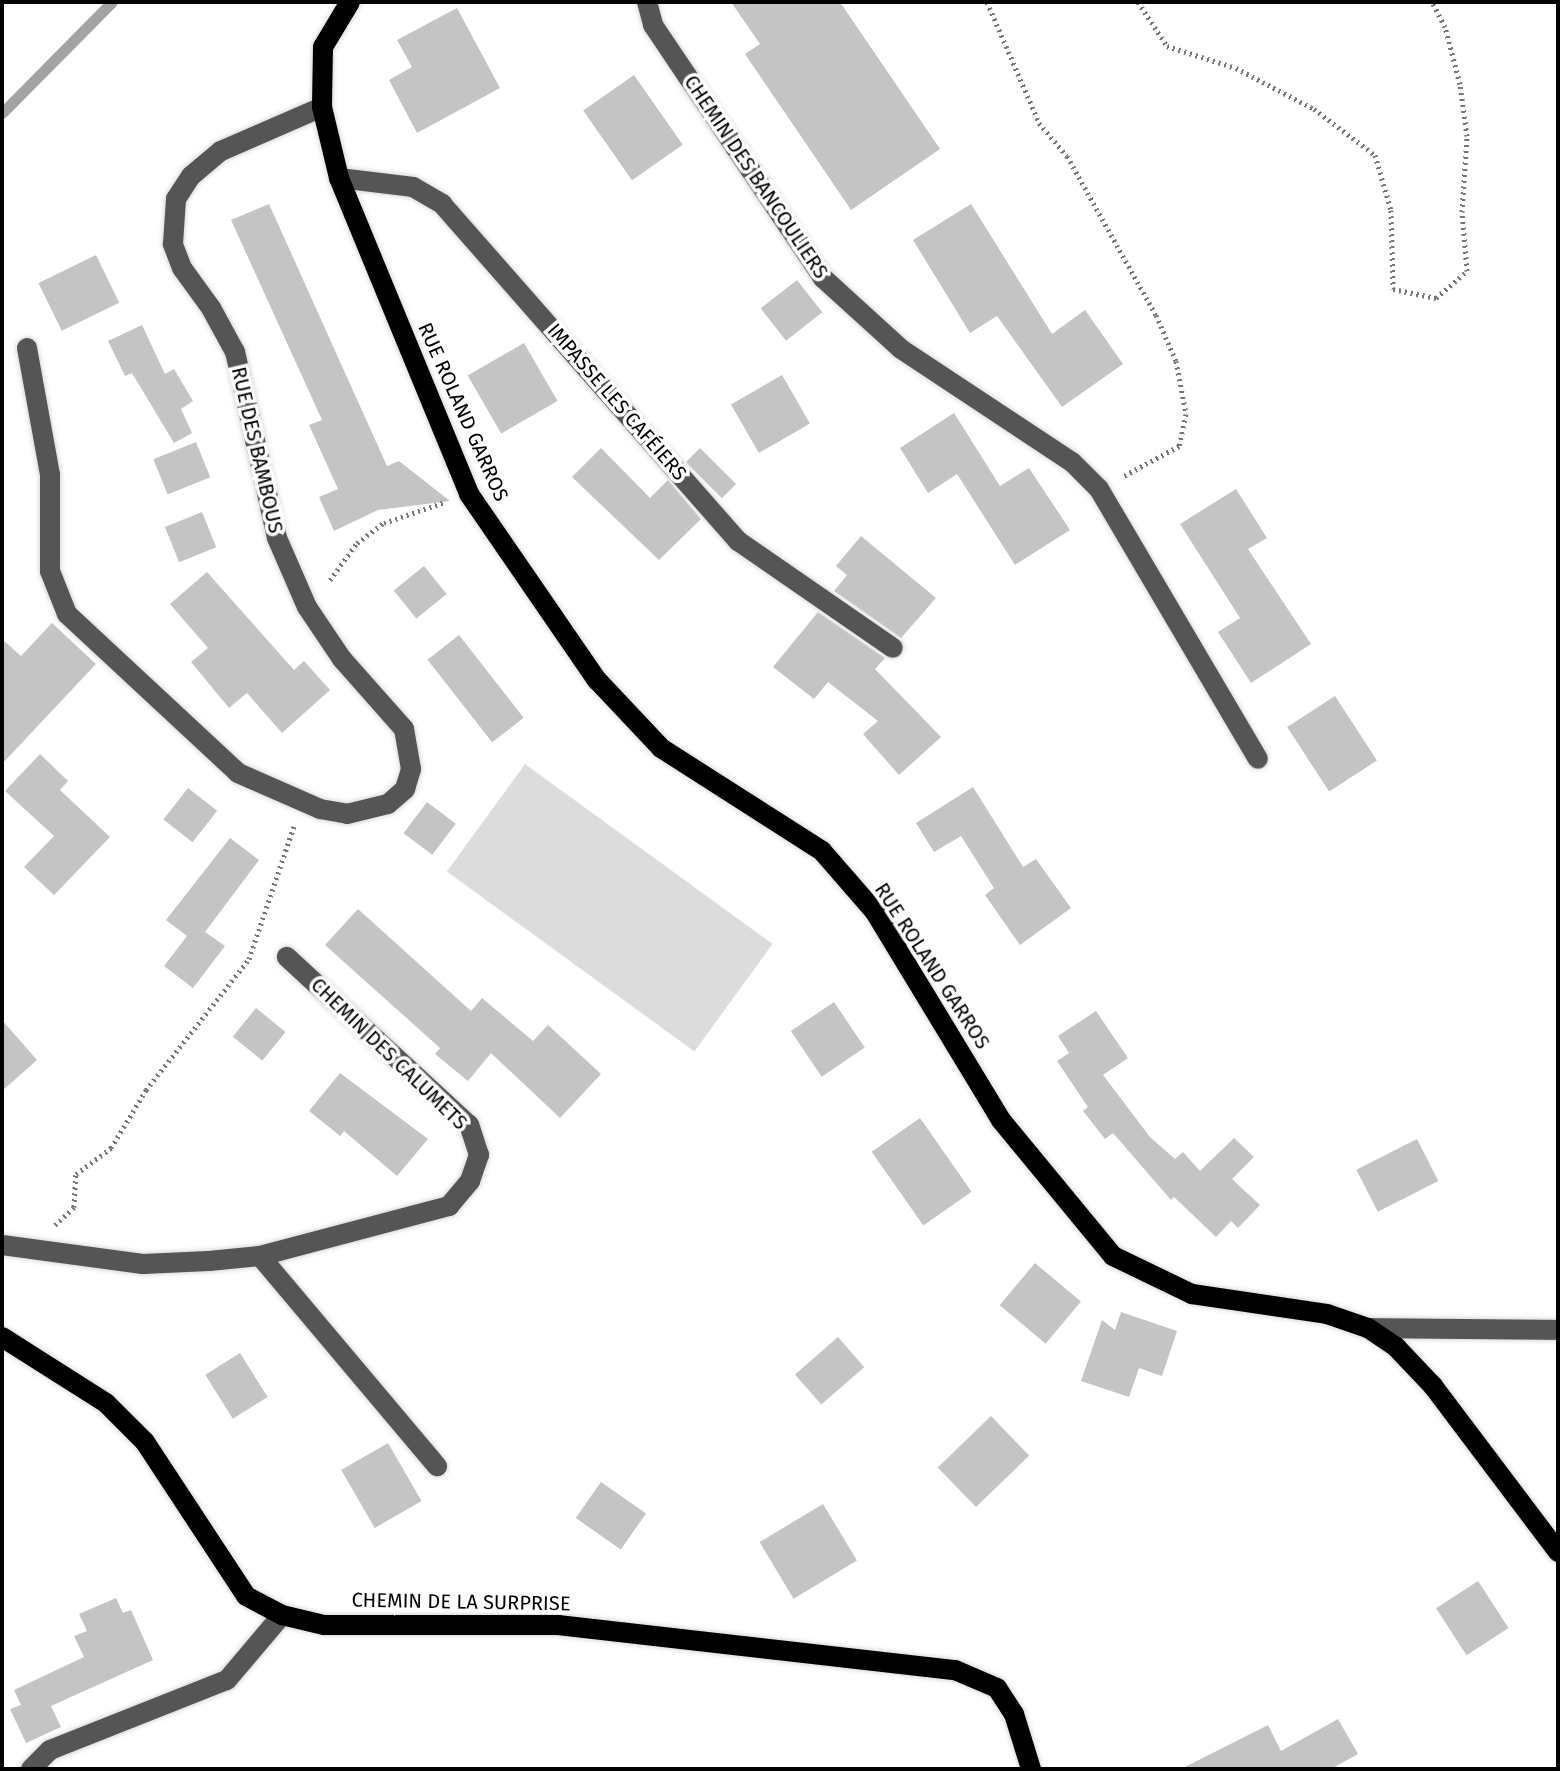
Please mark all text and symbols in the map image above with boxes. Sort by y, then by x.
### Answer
street label: CHEMIN DES BANCOULIERS [679,71,833,283]
street label: RUE ROLAND GARROS [413,319,513,505]
street label: IMPASSE LES CAFÉIERS [542,319,692,485]
street label: RUE DES BAMBOUS [226,365,288,535]
street label: RUE ROLAND GARROS [869,879,995,1053]
street label: CHEMIN DES CALUMETS [306,973,472,1135]
street label: CHEMIN DE LA SURPRISE [351,1588,571,1616]

